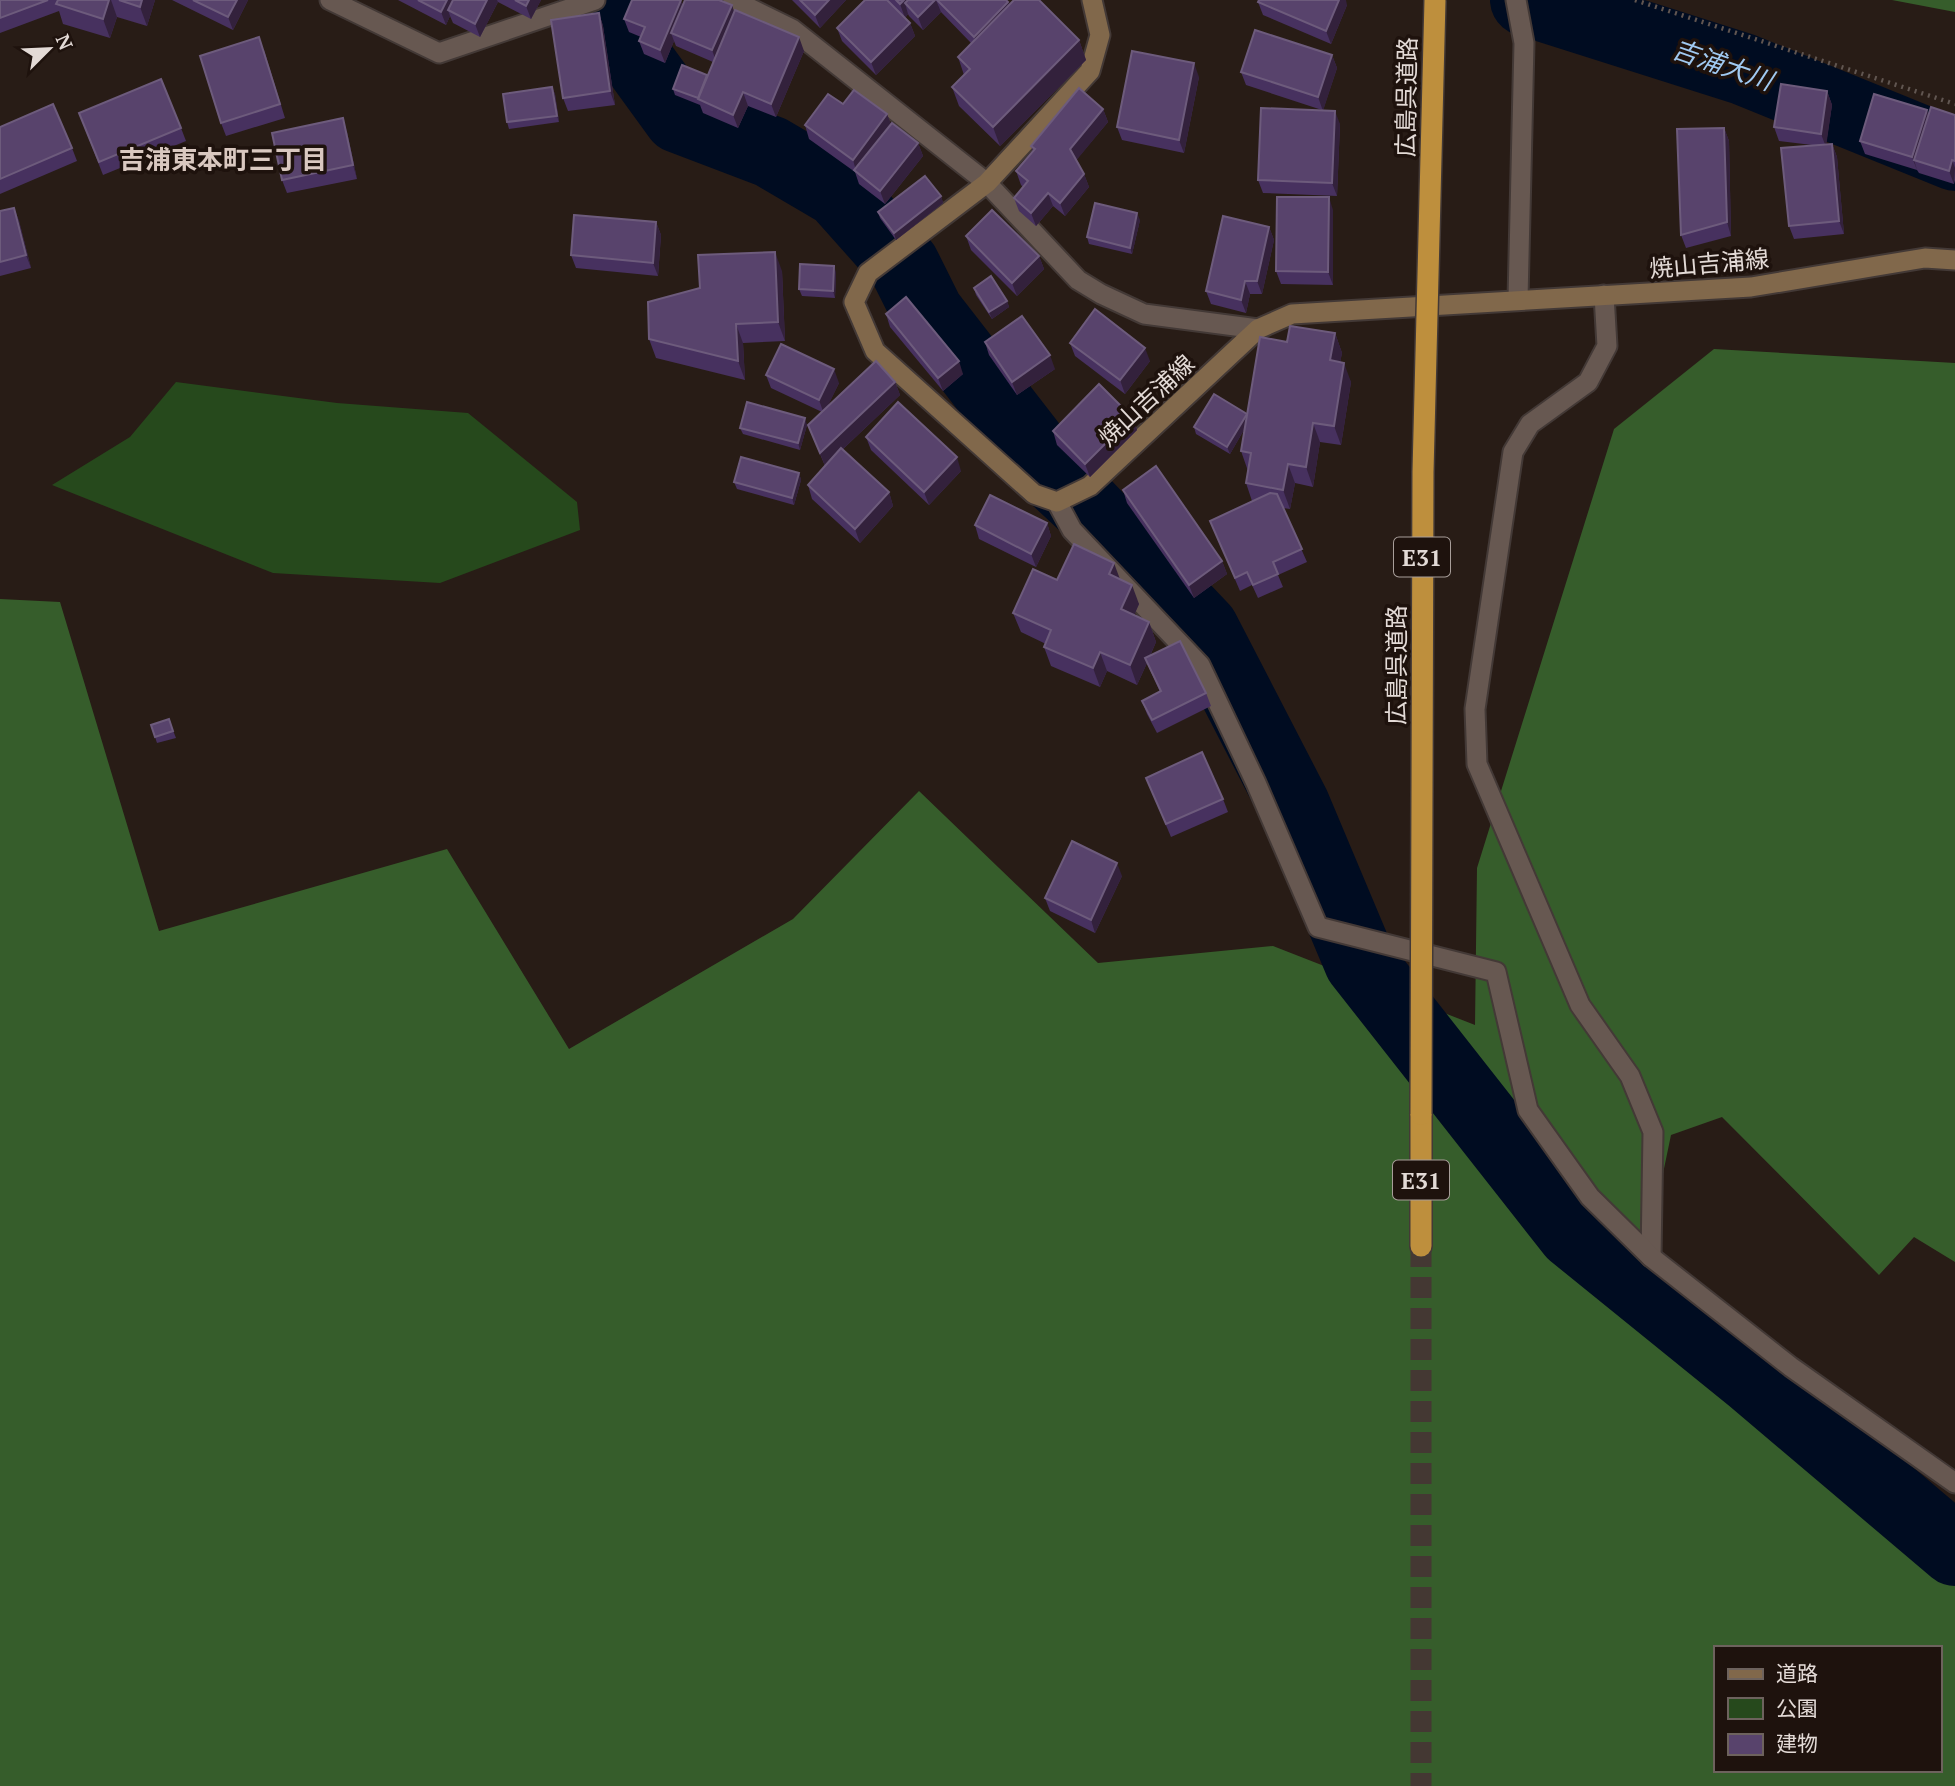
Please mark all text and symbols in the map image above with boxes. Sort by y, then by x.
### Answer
north arrow [14,14,84,84]
text: N [51,30,80,54]
water label: 吉浦大川 [1668,31,1781,98]
street label: 広島呉道路 [1389,37,1423,157]
district label: 吉浦東本町三丁目 [119,142,327,176]
street label: 焼山吉浦線 [1648,242,1770,284]
street label: 焼山吉浦線 [1091,347,1201,453]
road number: E31 [1394,538,1450,576]
street label: 広島呉道路 [1380,605,1412,725]
road number: E31 [1393,1161,1449,1200]
legend [1714,1646,1941,1772]
text: 道路 [1776,1659,1818,1687]
text: 公園 [1776,1694,1818,1722]
text: 建物 [1776,1729,1818,1757]

